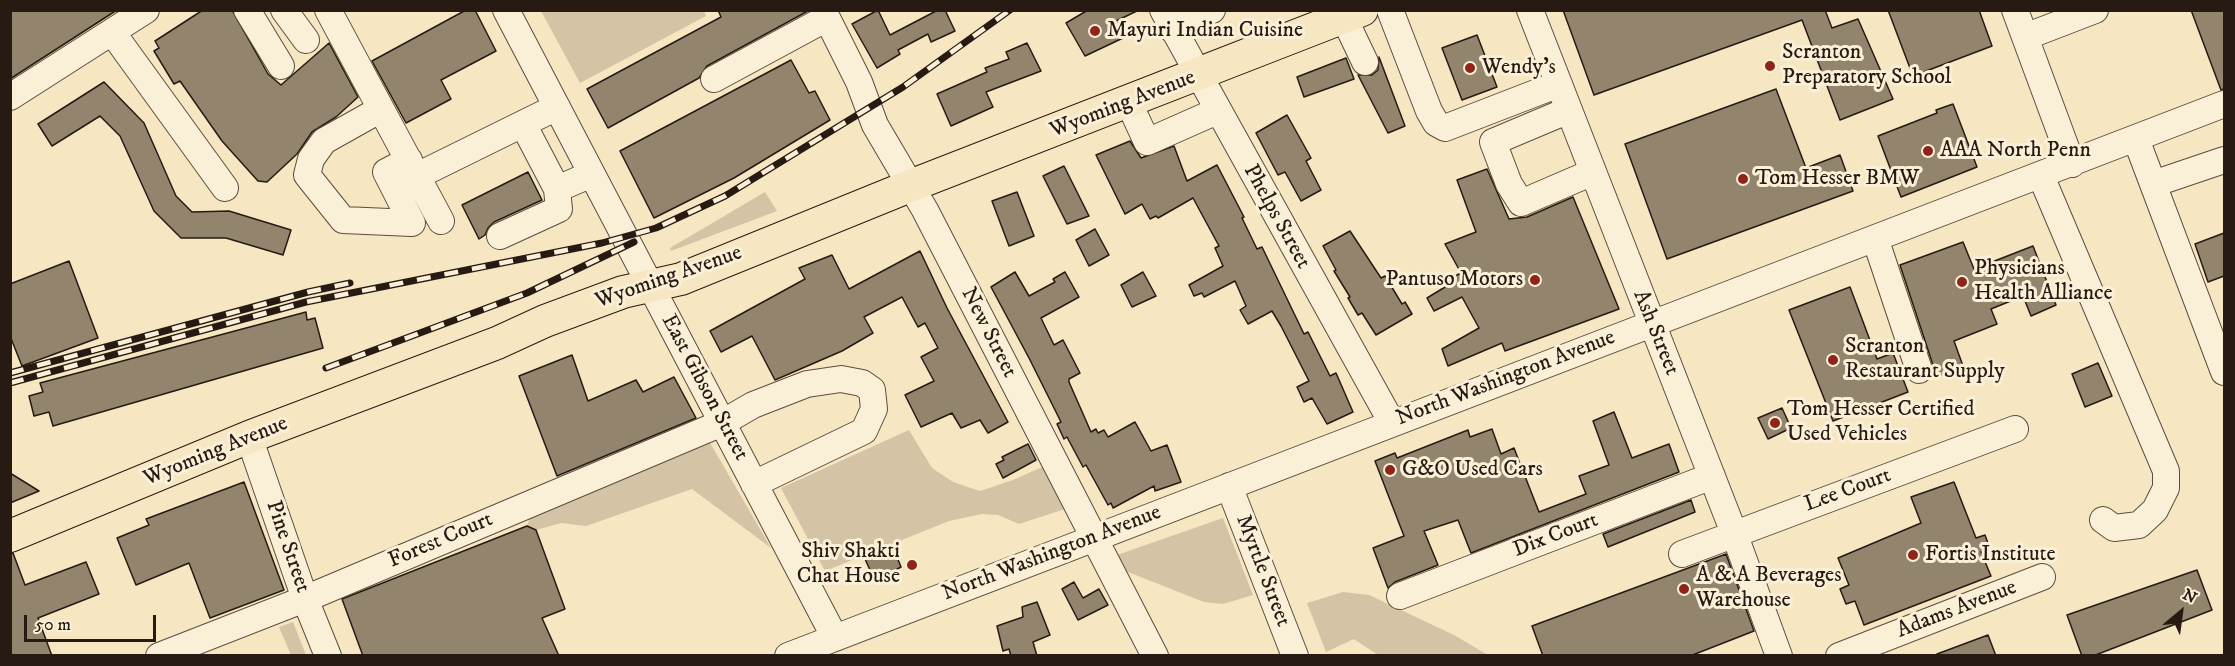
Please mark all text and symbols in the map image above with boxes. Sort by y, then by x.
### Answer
place label: Mayuri Indian Cuisine [1107,18,1303,44]
marker: Mayuri Indian Cuisine [1088,24,1102,38]
place label: Scranton Preparatory School [1782,40,1951,92]
place label: Wendy's [1482,55,1556,81]
marker: Scranton Preparatory School [1763,59,1777,73]
marker: Wendy's [1463,61,1477,75]
street label: Wyoming Avenue [1047,65,1199,145]
place label: AAA North Penn [1940,138,2091,164]
marker: AAA North Penn [1921,144,1935,158]
street label: Phelps Street [1237,160,1315,274]
place label: Tom Hesser BMW [1755,166,1919,192]
marker: Tom Hesser BMW [1736,172,1750,186]
street label: Wyoming Avenue [592,241,746,315]
place label: Physicians Health Alliance [1974,256,2113,308]
place label: Pantuso Motors [1385,267,1523,293]
marker: Pantuso Motors [1528,273,1542,287]
marker: Physicians Health Alliance [1955,275,1969,289]
street label: New Street [954,284,1022,382]
street label: Ash Street [1626,286,1684,380]
street label: East Gibson Street [654,310,754,466]
street label: North Washington Avenue [1393,325,1619,433]
place label: Scranton Restaurant Supply [1845,334,2005,386]
marker: Scranton Restaurant Supply [1826,353,1840,367]
place label: Tom Hesser Certified Used Vehicles [1787,397,1974,448]
street label: Wyoming Avenue [140,411,292,493]
marker: Tom Hesser Certified Used Vehicles [1768,416,1782,430]
place label: G&O Used Cars [1402,457,1543,483]
marker: G&O Used Cars [1383,463,1397,477]
street label: Lee Court [1801,463,1895,519]
street label: Pine Street [259,497,315,597]
street label: North Washington Avenue [939,500,1165,608]
street label: Forest Court [385,507,497,575]
street label: Dix Court [1510,508,1602,564]
street label: Myrtle Street [1229,511,1295,631]
place label: Shiv Shakti Chat House [797,539,900,590]
place label: Fortis Institute [1925,542,2056,568]
marker: Fortis Institute [1906,548,1920,562]
marker: Shiv Shakti Chat House [905,558,919,572]
place label: A & A Beverages Warehouse [1696,563,1842,614]
street label: Adams Avenue [1893,575,2021,645]
marker: A & A Beverages Warehouse [1677,582,1691,596]
north arrow [2151,582,2211,642]
text: N [2179,584,2200,608]
scale bar [27,603,159,641]
text: 50 m [35,614,71,636]

